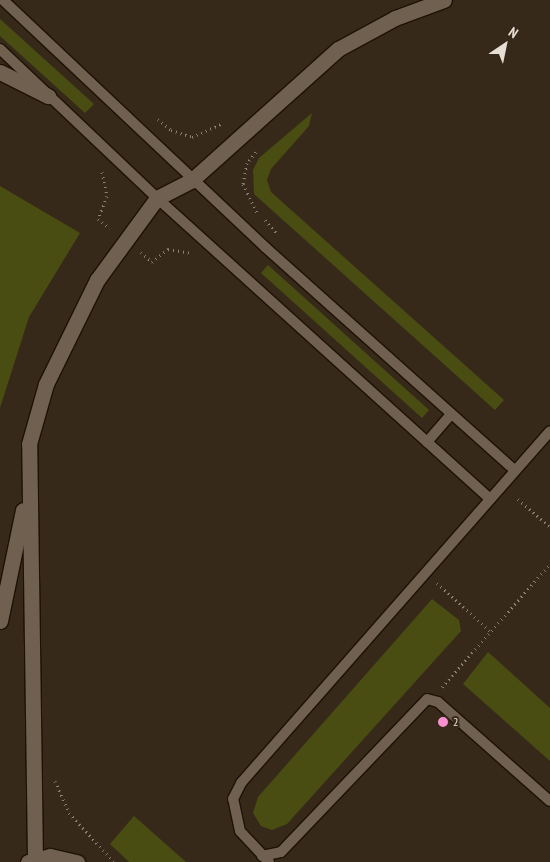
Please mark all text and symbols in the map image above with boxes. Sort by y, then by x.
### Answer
north arrow [480,20,530,70]
text: N [505,23,522,42]
place label: 2 [453,715,458,729]
marker: 2 [437,716,449,728]

